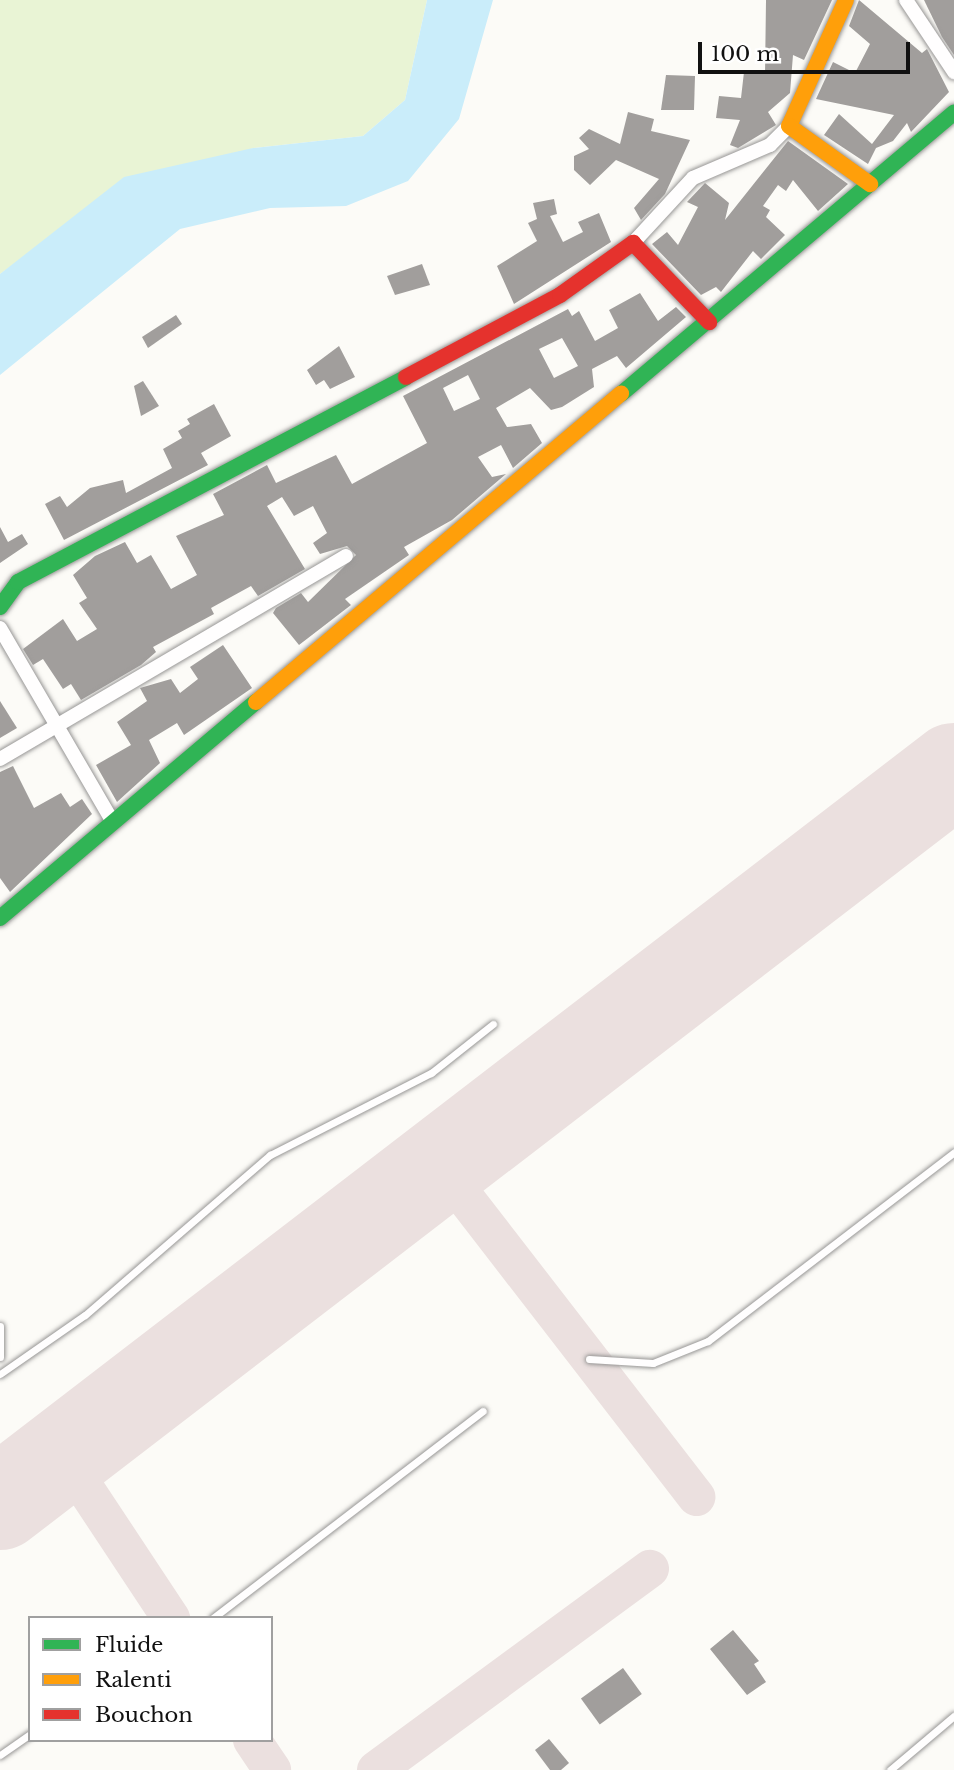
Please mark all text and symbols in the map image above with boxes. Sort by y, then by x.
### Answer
scale bar [702,28,914,72]
text: 100 m [711,41,779,67]
legend [28,1616,273,1742]
text: Fluide [95,1632,163,1658]
text: Ralenti [95,1667,172,1693]
text: Bouchon [95,1702,193,1728]

